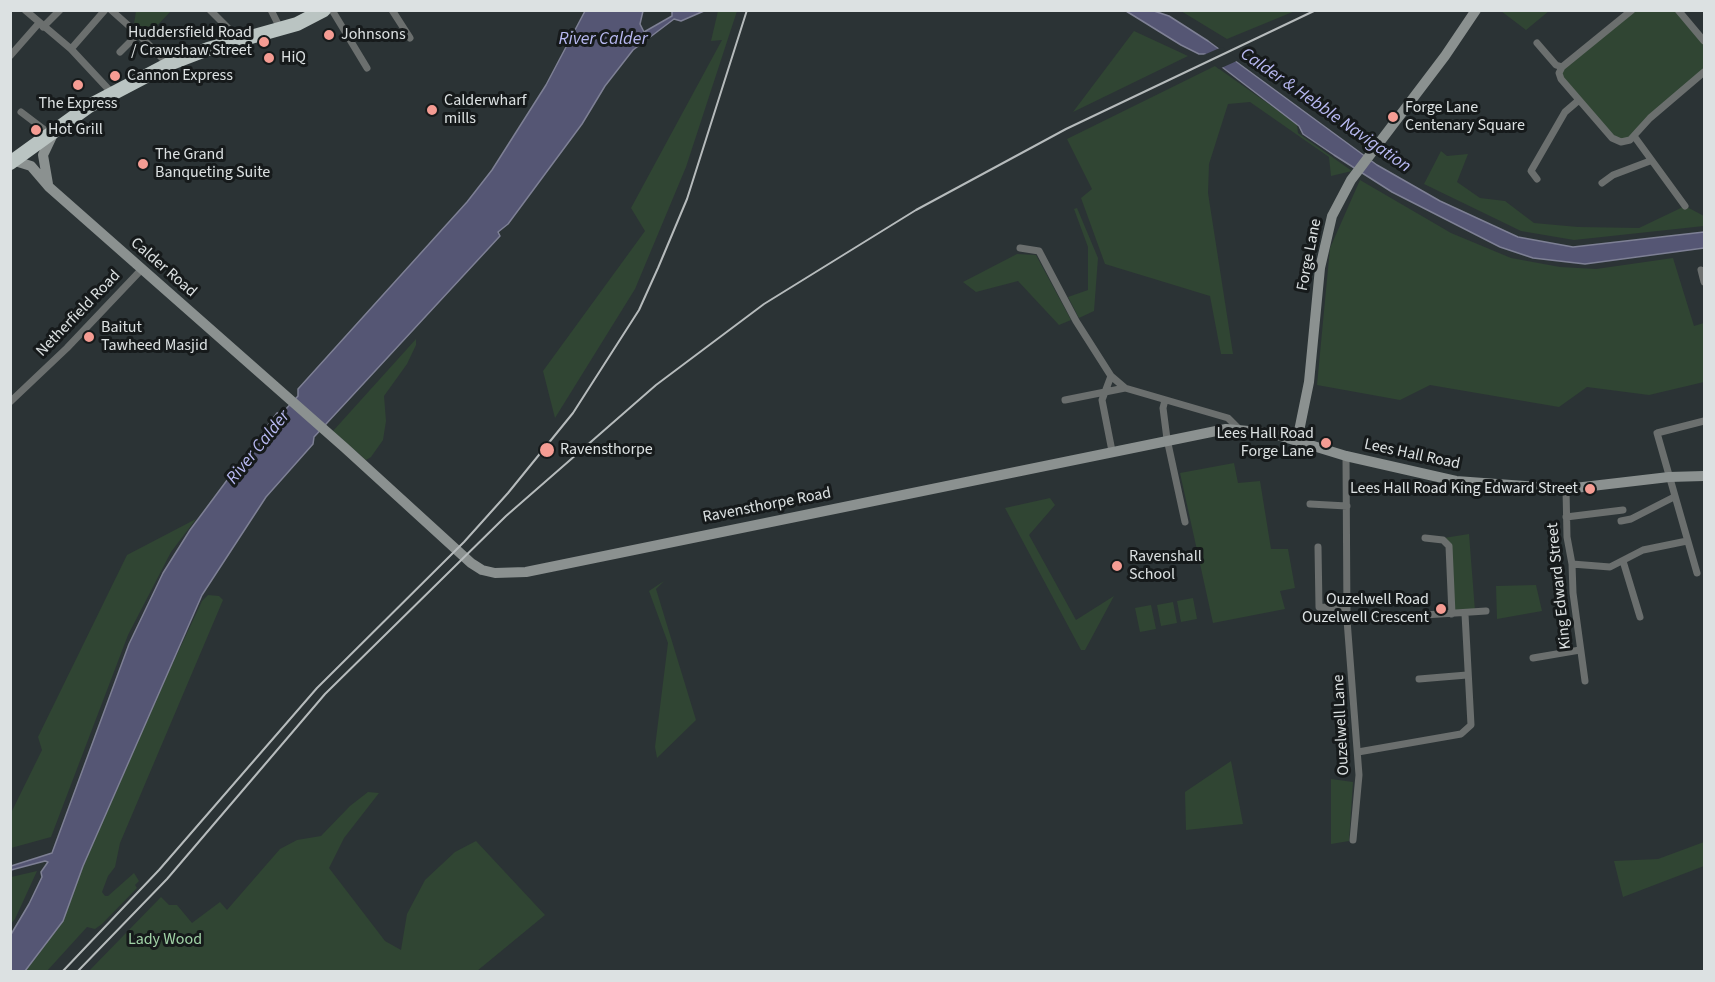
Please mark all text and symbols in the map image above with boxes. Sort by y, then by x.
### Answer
place label: Huddersfield Road / Crawshaw Street [128,23,252,61]
place label: Johnsons [341,25,406,45]
marker: Johnsons [322,28,336,42]
water label: River Calder [558,29,648,51]
marker: Huddersfield Road / Crawshaw Street [257,35,271,49]
water label: Calder & Hebble Navigation [1236,44,1414,178]
place label: HiQ [281,48,306,68]
marker: HiQ [262,51,276,65]
place label: Cannon Express [127,66,233,86]
marker: Cannon Express [108,69,122,83]
marker: The Express [71,78,85,92]
place label: Calderwharf mills [444,91,526,129]
place label: The Express [38,94,118,114]
place label: Forge Lane Centenary Square [1405,98,1525,136]
marker: Calderwharf mills [425,103,439,117]
marker: Forge Lane Centenary Square [1386,110,1400,124]
place label: Hot Grill [48,120,103,140]
marker: Hot Grill [29,123,43,137]
place label: The Grand Banqueting Suite [155,145,270,183]
marker: The Grand Banqueting Suite [136,157,150,171]
street label: Forge Lane [1294,217,1326,293]
street label: Calder Road [126,234,200,302]
street label: Netherfield Road [33,267,125,361]
place label: Baitut Tawheed Masjid [101,318,208,356]
marker: Baitut Tawheed Masjid [82,330,96,344]
water label: River Calder [223,407,295,489]
place label: Lees Hall Road Forge Lane [1216,424,1314,462]
street label: Lees Hall Road [1362,435,1462,475]
marker: Lees Hall Road Forge Lane [1319,436,1333,450]
place label: Ravensthorpe [560,440,653,460]
marker: Ravensthorpe [538,441,556,459]
place label: Lees Hall Road King Edward Street [1350,479,1578,499]
marker: Lees Hall Road King Edward Street [1583,482,1597,496]
street label: Ravensthorpe Road [701,484,833,528]
street label: King Edward Street [1544,522,1576,650]
place label: Ravenshall School [1129,547,1202,585]
marker: Ravenshall School [1110,559,1124,573]
place label: Ouzelwell Road Ouzelwell Crescent [1302,590,1429,628]
marker: Ouzelwell Road Ouzelwell Crescent [1434,602,1448,616]
street label: Ouzelwell Lane [1330,674,1354,776]
park label: Lady Wood [128,930,202,950]

